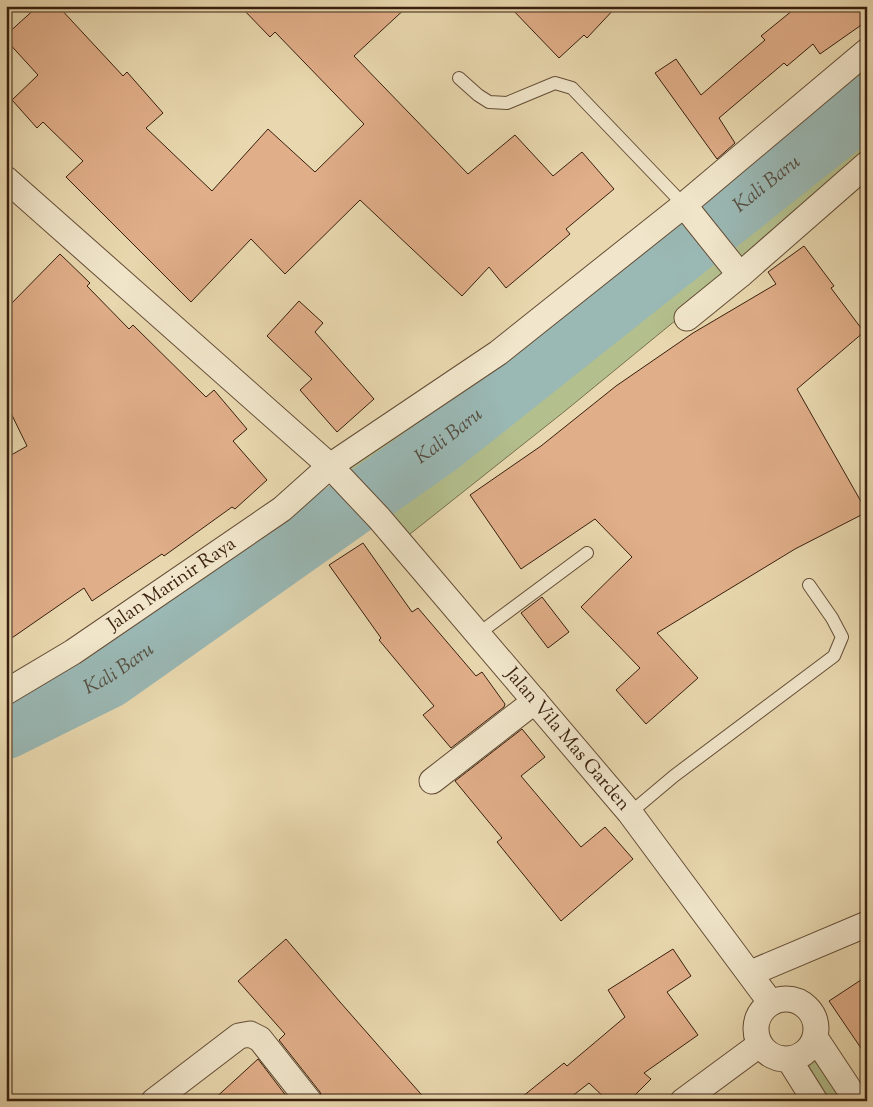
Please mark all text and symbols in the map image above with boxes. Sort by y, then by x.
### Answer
water label: Kali Baru [727,148,808,220]
water label: Kali Baru [409,401,490,472]
street label: Jalan Marinir Raya [102,531,242,638]
water label: Kali Baru [79,636,161,703]
street label: Jalan Vila Mas Garden [498,661,636,817]

